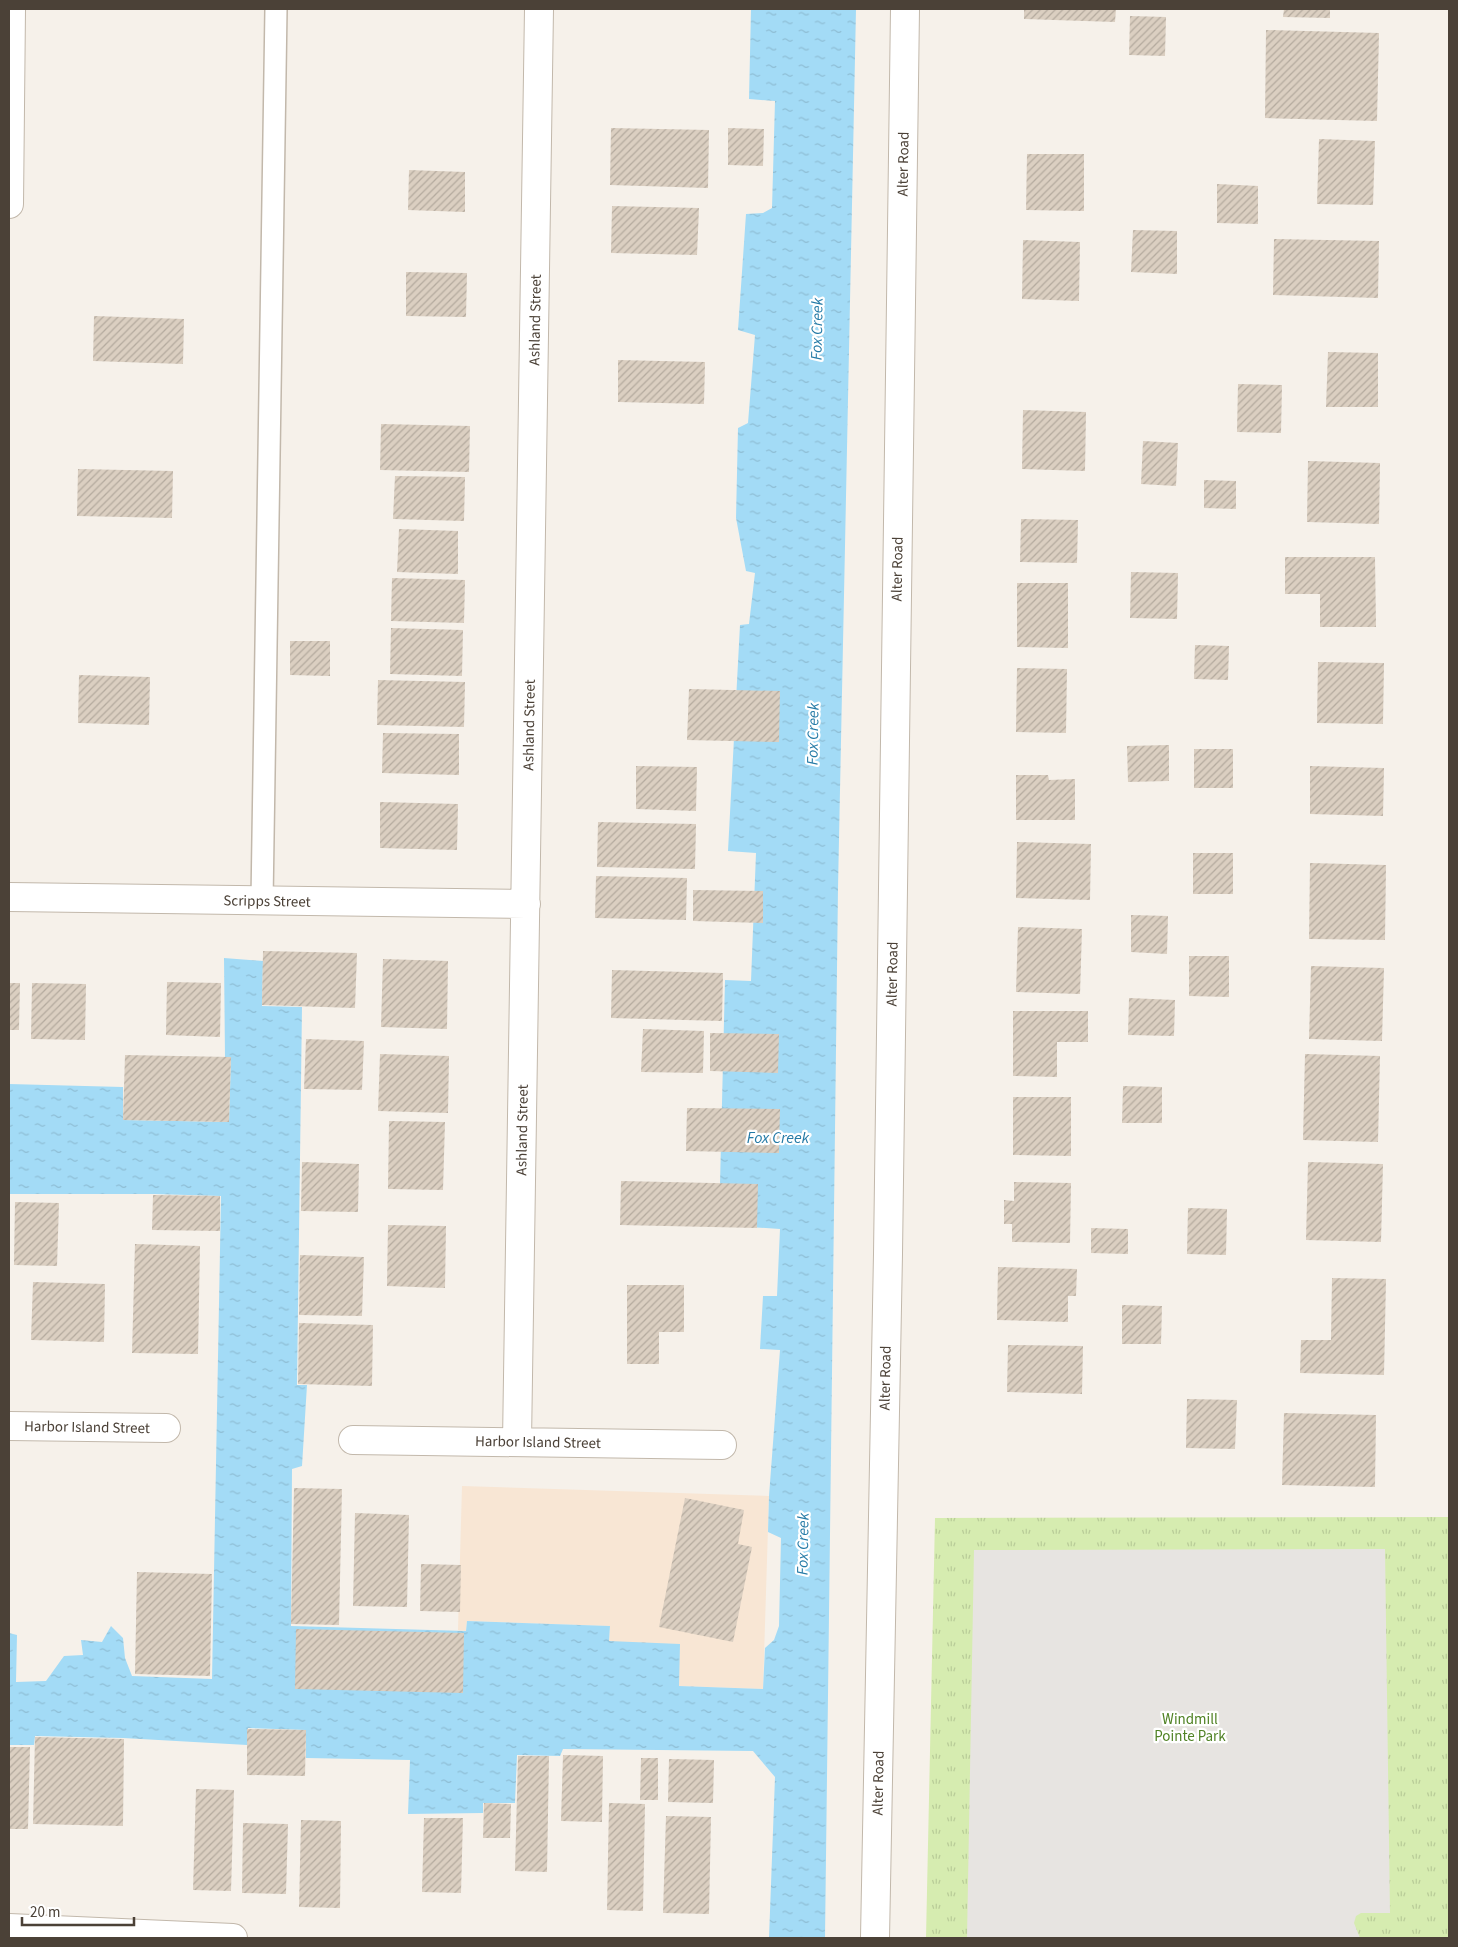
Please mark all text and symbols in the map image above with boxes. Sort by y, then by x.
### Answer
street label: Alter Road [892,131,915,197]
street label: Ashland Street [524,274,547,366]
water label: Fox Creek [805,297,829,360]
street label: Alter Road [886,536,909,602]
street label: Ashland Street [518,679,541,771]
water label: Fox Creek [801,702,825,765]
street label: Scripps Street [223,890,311,913]
street label: Alter Road [881,941,904,1007]
street label: Ashland Street [511,1084,534,1176]
water label: Fox Creek [747,1127,810,1149]
street label: Alter Road [874,1345,897,1411]
street label: Harbor Island Street [24,1416,150,1439]
street label: Harbor Island Street [475,1431,601,1454]
water label: Fox Creek [791,1512,815,1575]
park label: Windmill Pointe Park [1154,1709,1226,1747]
street label: Alter Road [867,1750,890,1816]
scale bar [22,1894,135,1926]
text: 20 m [30,1902,60,1923]

